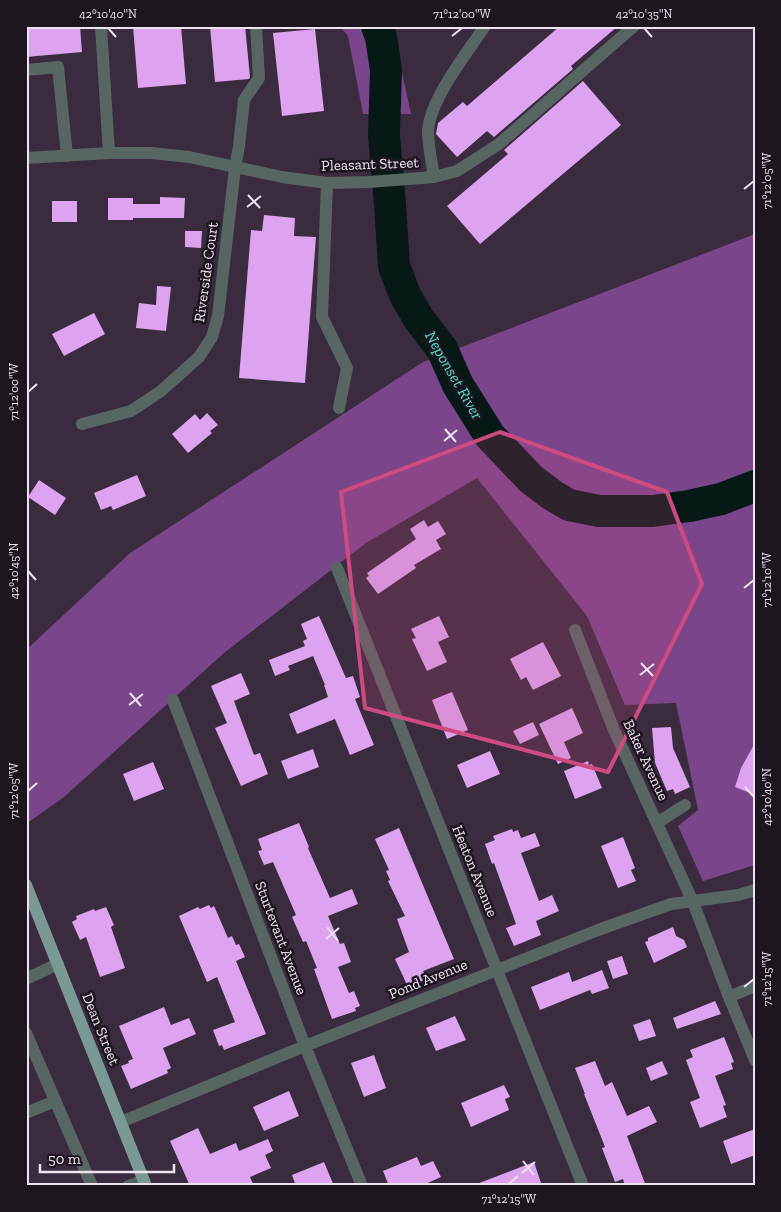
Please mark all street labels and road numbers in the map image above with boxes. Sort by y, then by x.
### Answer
street label: Pleasant Street [321,153,420,175]
street label: Riverside Court [190,220,222,323]
street label: Baker Avenue [619,717,673,803]
street label: Heaton Avenue [448,822,502,920]
street label: Sturtevant Avenue [251,879,311,997]
street label: Pond Avenue [386,955,470,1003]
street label: Dean Street [78,990,124,1068]

